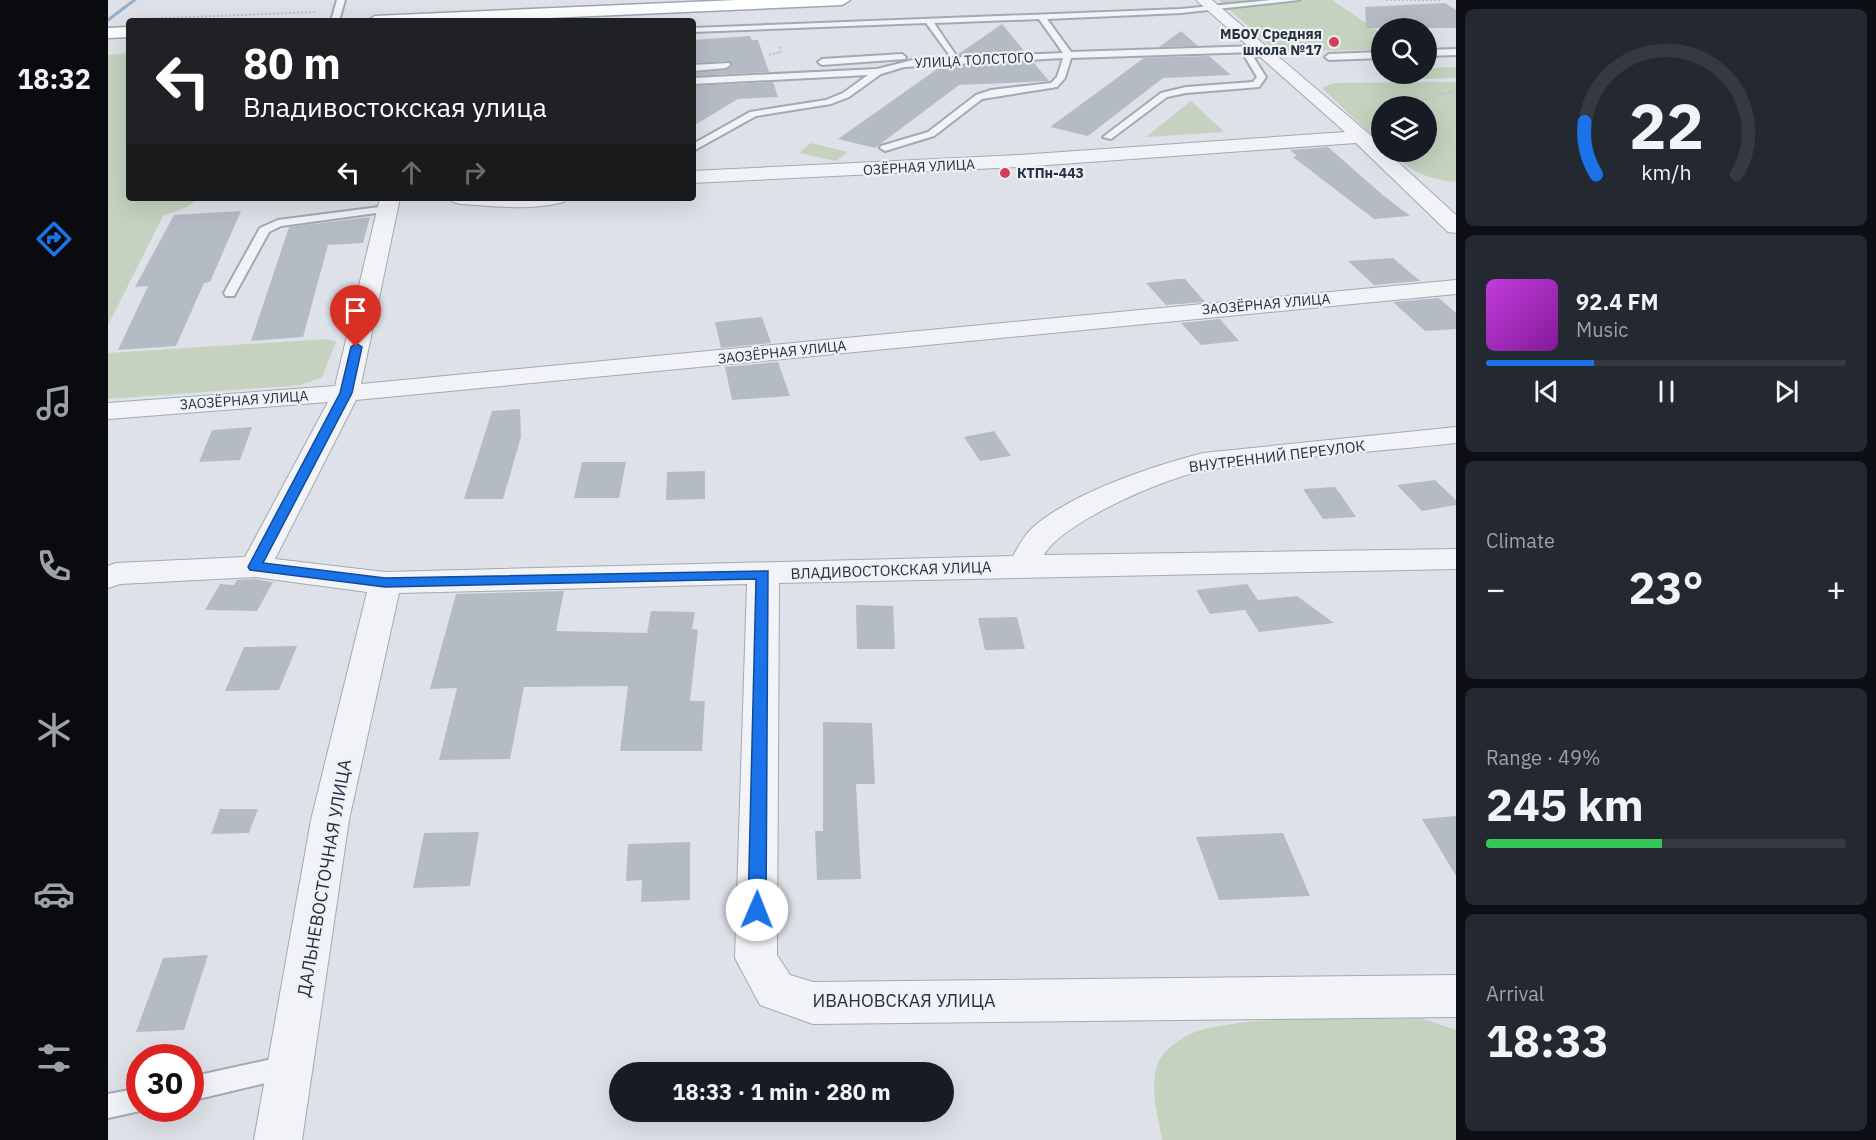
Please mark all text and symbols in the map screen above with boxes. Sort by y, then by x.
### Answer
map controls [1371,18,1437,162]
button: search [1371,18,1437,84]
place label: МБОУ Средняя школа №17 [1220,25,1322,59]
marker: МБОУ Средняя школа №17 [1327,35,1341,49]
text: 80 m [243,36,341,91]
icon: left [144,42,222,120]
street label: УЛИЦА ТОЛСТОГО [914,48,1034,72]
text: 18:32 [17,61,91,96]
text: 22 [1629,85,1703,166]
text: Владивостокская улица [243,89,547,124]
button: layers [1371,96,1437,162]
street label: ОЗЁРНАЯ УЛИЦА [863,155,975,179]
icon: left [332,156,365,189]
icon: ahead [395,156,428,189]
icon: right [458,156,491,189]
text: km/h [1641,158,1691,186]
place label: КТПн-443 [1017,164,1084,182]
marker: КТПн-443 [998,166,1012,180]
icon: directions [33,218,75,260]
pin [330,285,381,347]
text: 92.4 FM [1576,287,1659,316]
street label: ЗАОЗЁРНАЯ УЛИЦА [1201,289,1331,319]
icon: arrive [339,294,372,327]
text: Music [1576,316,1628,343]
street label: ЗАОЗЁРНАЯ УЛИЦА [717,336,847,368]
icon: previous [1530,375,1563,408]
icon: pause [1650,375,1683,408]
icon: next [1770,375,1803,408]
icon: music [33,382,75,424]
street label: ЗАОЗЁРНАЯ УЛИЦА [179,387,309,413]
street label: ВНУТРЕННИЙ ПЕРЕУЛОК [1188,436,1366,476]
text: Climate [1486,527,1555,554]
icon: phone [33,545,75,587]
street label: ВЛАДИВОСТОКСКАЯ УЛИЦА [790,557,992,583]
text: 23° [1628,558,1704,616]
text: − [1486,567,1506,610]
text: + [1826,567,1846,610]
icon: climate [33,709,75,751]
text: Range · 49% [1486,744,1601,771]
street label: ДАЛЬНЕВОСТОЧНАЯ УЛИЦА [292,757,356,999]
text: 245 km [1486,775,1644,833]
icon: car [33,873,75,915]
position arrow [725,878,789,942]
text: Arrival [1486,980,1544,1007]
street label: ИВАНОВСКАЯ УЛИЦА [813,989,996,1012]
text: 18:33 [1486,1011,1609,1069]
icon: filters [33,1037,75,1079]
speed limit sign: 30 [126,1044,204,1122]
text: 18:33 · 1 min · 280 m [672,1077,891,1106]

